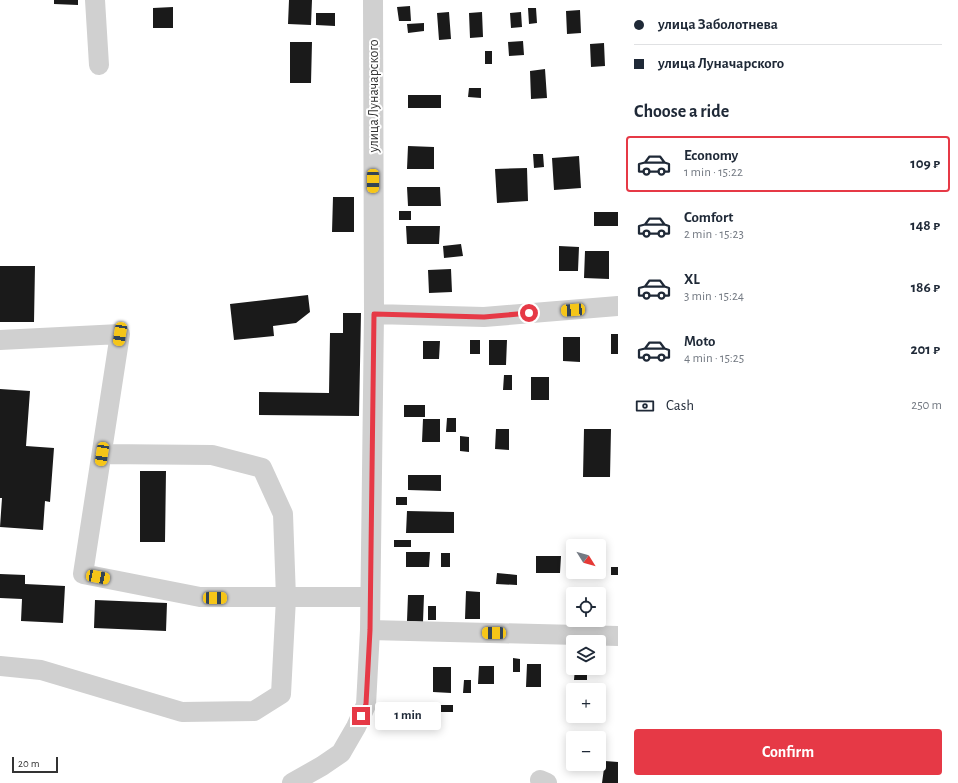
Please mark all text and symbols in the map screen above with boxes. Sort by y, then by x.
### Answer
text: улица Заболотнева [658,17,778,32]
street label: улица Луначарского [367,39,381,154]
text: улица Луначарского [658,56,784,71]
text: Choose a ride [634,103,729,121]
icon: car [636,146,672,182]
text: Economy [684,148,738,163]
text: 109 ₽ [910,156,940,171]
text: 1 min · 15:22 [684,166,743,179]
car [367,169,379,193]
icon: car [636,208,672,244]
text: Comfort [684,210,733,225]
text: 148 ₽ [910,218,940,233]
text: 2 min · 15:23 [684,228,744,241]
icon: car [636,270,672,306]
text: XL [684,272,700,287]
text: 186 ₽ [911,280,940,295]
text: 3 min · 15:24 [684,290,744,303]
car [561,303,585,317]
route start [520,304,538,322]
car [112,321,128,347]
icon: car [636,332,672,368]
text: Moto [684,334,716,349]
text: 201 ₽ [910,342,940,357]
text: 4 min · 15:25 [684,352,744,365]
icon: cash [634,395,656,417]
text: Cash [666,398,694,413]
text: 250 m [911,399,942,412]
car [94,441,110,467]
north arrow [566,539,606,579]
map controls [566,539,606,771]
car [85,569,111,585]
button: locate [566,587,606,627]
car [203,592,227,604]
car [482,627,506,639]
button: layers [566,635,606,675]
button: + [566,683,606,723]
callout: 1 min [375,702,441,730]
route end [352,707,370,725]
text: 1 min [394,709,422,722]
button: Confirm [634,729,942,775]
button: − [566,731,606,771]
scale bar [12,755,58,774]
text: 20 m [18,758,39,769]

